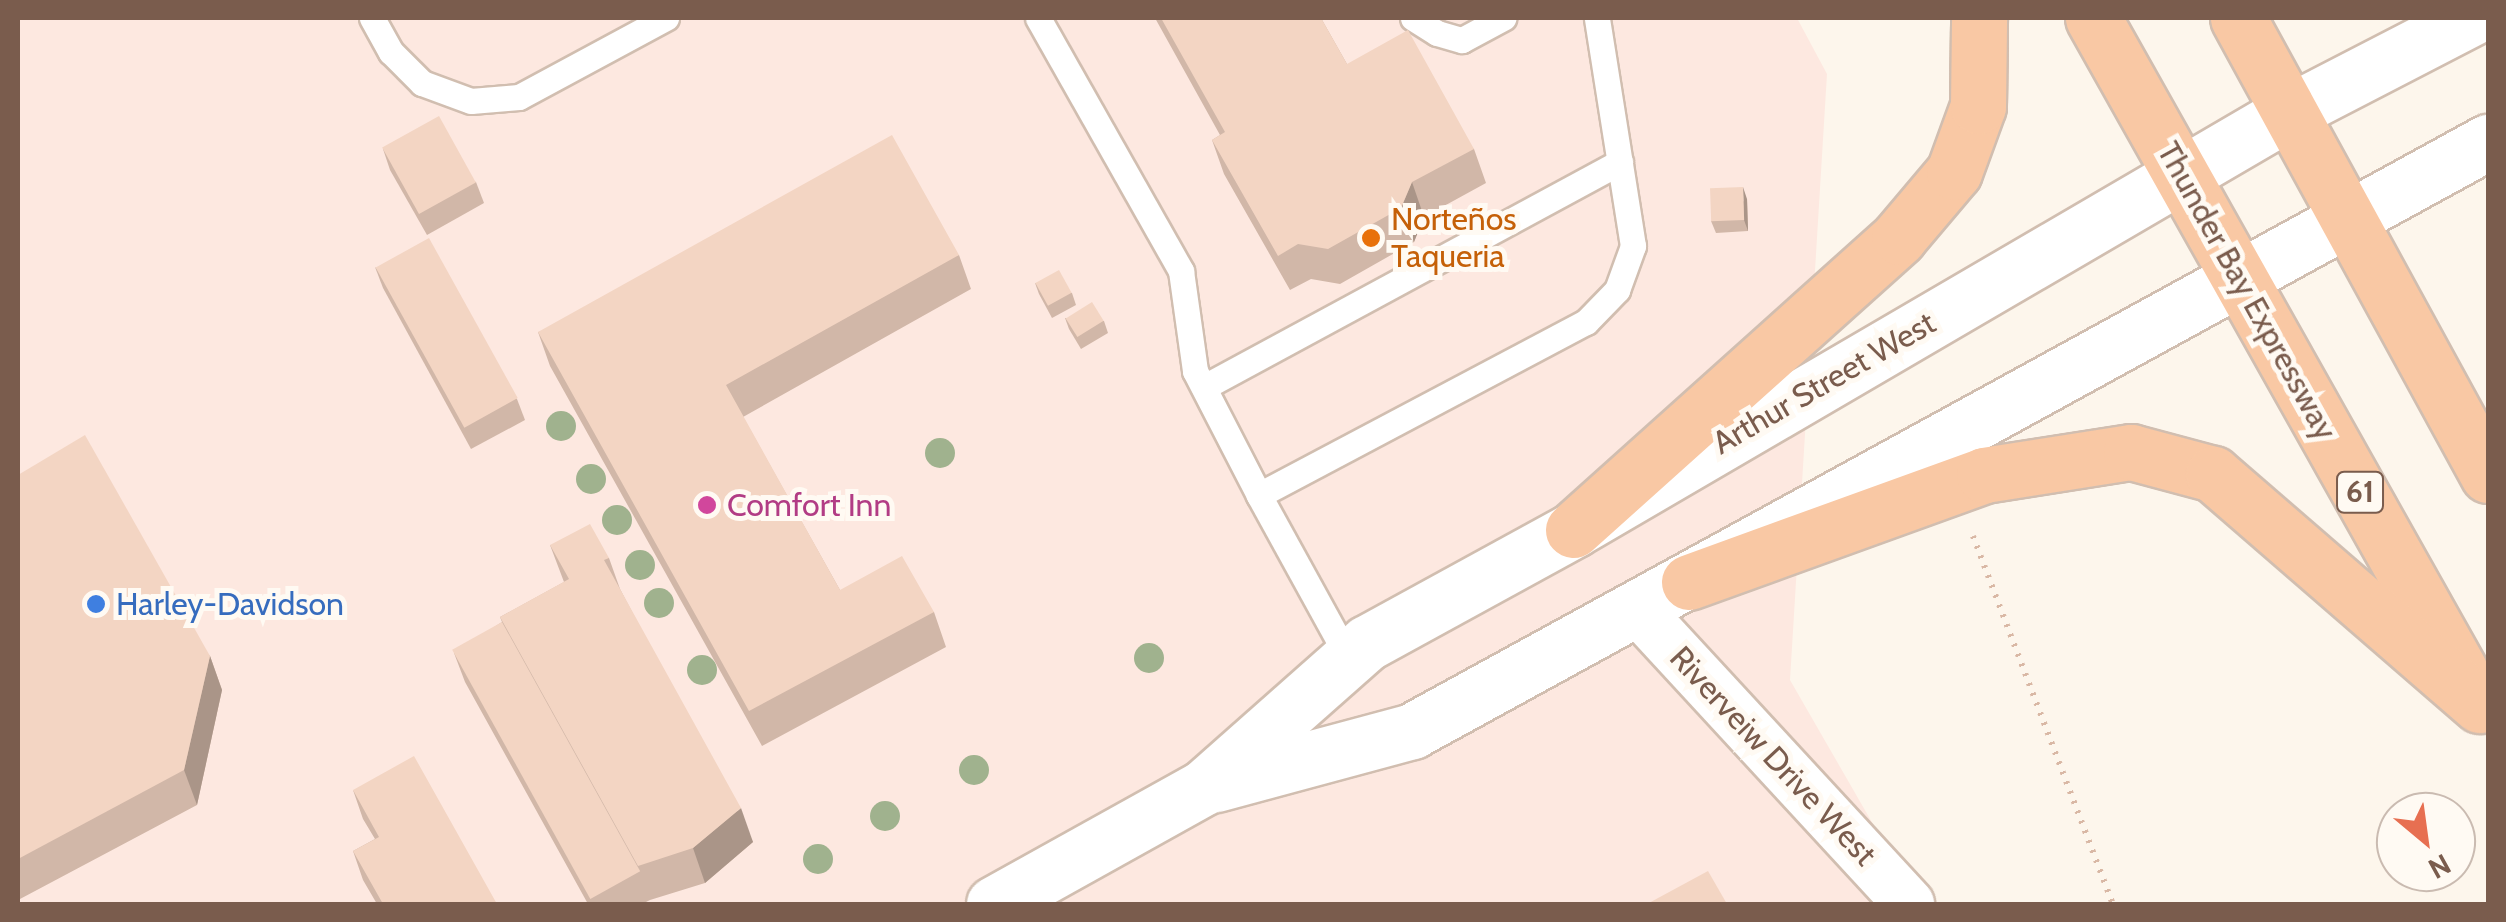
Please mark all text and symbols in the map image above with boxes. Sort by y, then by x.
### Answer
street label: Thunder Bay Expressway [2149,135,2345,447]
place label: Norteños Taqueria [1391,201,1517,276]
marker: Norteños Taqueria [1360,227,1382,249]
street label: Arthur Street West [1706,304,1942,462]
road number: 61 [2335,467,2385,517]
place label: Comfort Inn [727,486,891,524]
marker: Comfort Inn [696,494,718,516]
place label: Harley-Davidson [116,585,344,623]
marker: Harley-Davidson [85,593,107,615]
street label: Riverveiw Drive West [1662,639,1884,873]
north arrow [2376,792,2476,892]
text: N [2423,847,2456,886]

